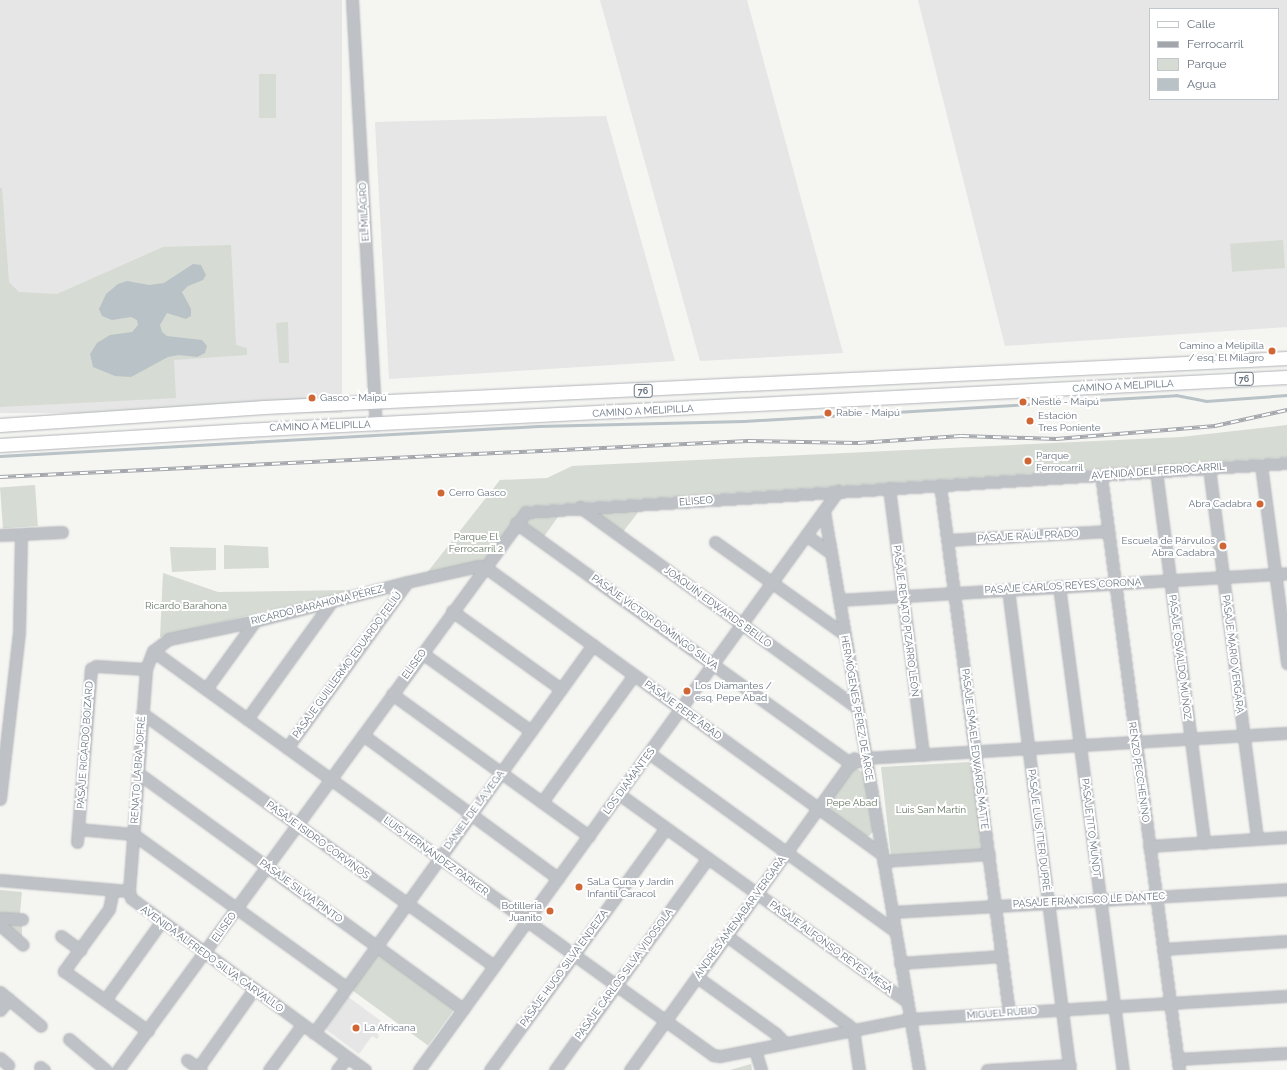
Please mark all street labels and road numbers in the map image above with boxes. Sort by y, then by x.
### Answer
street label: EL MILAGRO [356,182,372,242]
road number: 76 [1234,372,1254,386]
street label: CAMINO A MELIPILLA [1072,377,1174,395]
road number: 76 [633,384,653,398]
street label: CAMINO A MELIPILLA [592,402,694,420]
street label: CAMINO A MELIPILLA [269,418,371,434]
street label: AVENIDA DEL FERROCARRIL [1090,460,1226,482]
street label: ELISEO [679,494,713,508]
street label: PASAJE RAÚL PRADO [977,527,1079,545]
street label: PASAJE RENATO PIZARRO LEÓN [891,544,921,698]
street label: JOAQUÍN EDWARDS BELLO [662,564,774,650]
street label: PASAJE VÍCTOR DOMINGO SILVA [589,572,721,672]
street label: PASAJE CARLOS REYES CORONA [984,576,1142,596]
street label: RICARDO BARAHONA PÉREZ [250,583,384,627]
street label: PASAJE GUILLERMO EDUARDO FELIÚ [290,590,404,740]
street label: PASAJE OSVALDO MUÑOZ [1166,594,1194,720]
street label: PASAJE MARIO VERGARA [1220,594,1246,714]
street label: HERMÓGENES PÉREZ DE ARCE [838,634,876,782]
street label: ELISEO [399,647,429,681]
street label: PASAJE ISMAEL EDWARDS MATTE [959,668,991,830]
street label: PASAJE PEPE ABAD [642,678,724,742]
street label: PASAJE RICARDO BOIZARD [75,681,95,809]
street label: RENATO LABRA JOFRÉ [128,716,148,824]
street label: RENZO PECCHENINO [1126,721,1152,823]
street label: LOS DIAMANTES [601,745,657,817]
street label: DANIEL DE LA VEGA [441,768,507,852]
street label: PASAJE LUIS ITIER DUPRÉ [1026,768,1052,892]
street label: PASAJE TITO MUNDT [1079,778,1103,878]
street label: PASAJE ISIDRO CORVINOS [264,799,372,881]
street label: LUIS HERNÁNDEZ PARKER [381,814,491,898]
street label: ANDRÉS AMENABAR VERGARA [692,854,788,980]
street label: PASAJE SILVIA PINTO [257,857,345,925]
street label: PASAJE FRANCISCO LE DANTEC [1013,890,1165,910]
street label: PASAJE ALFONSO REYES MESA [767,898,895,996]
street label: AVENIDA ALFREDO SILVA CARVALLO [138,903,286,1015]
street label: PASAJE CARLOS SILVA VIDOSOLA [572,906,676,1042]
street label: PASAJE HUGO SILVA ENDEIZA [517,907,611,1029]
street label: ELISEO [209,910,239,944]
street label: MIGUEL RUBIO [966,1005,1038,1021]

